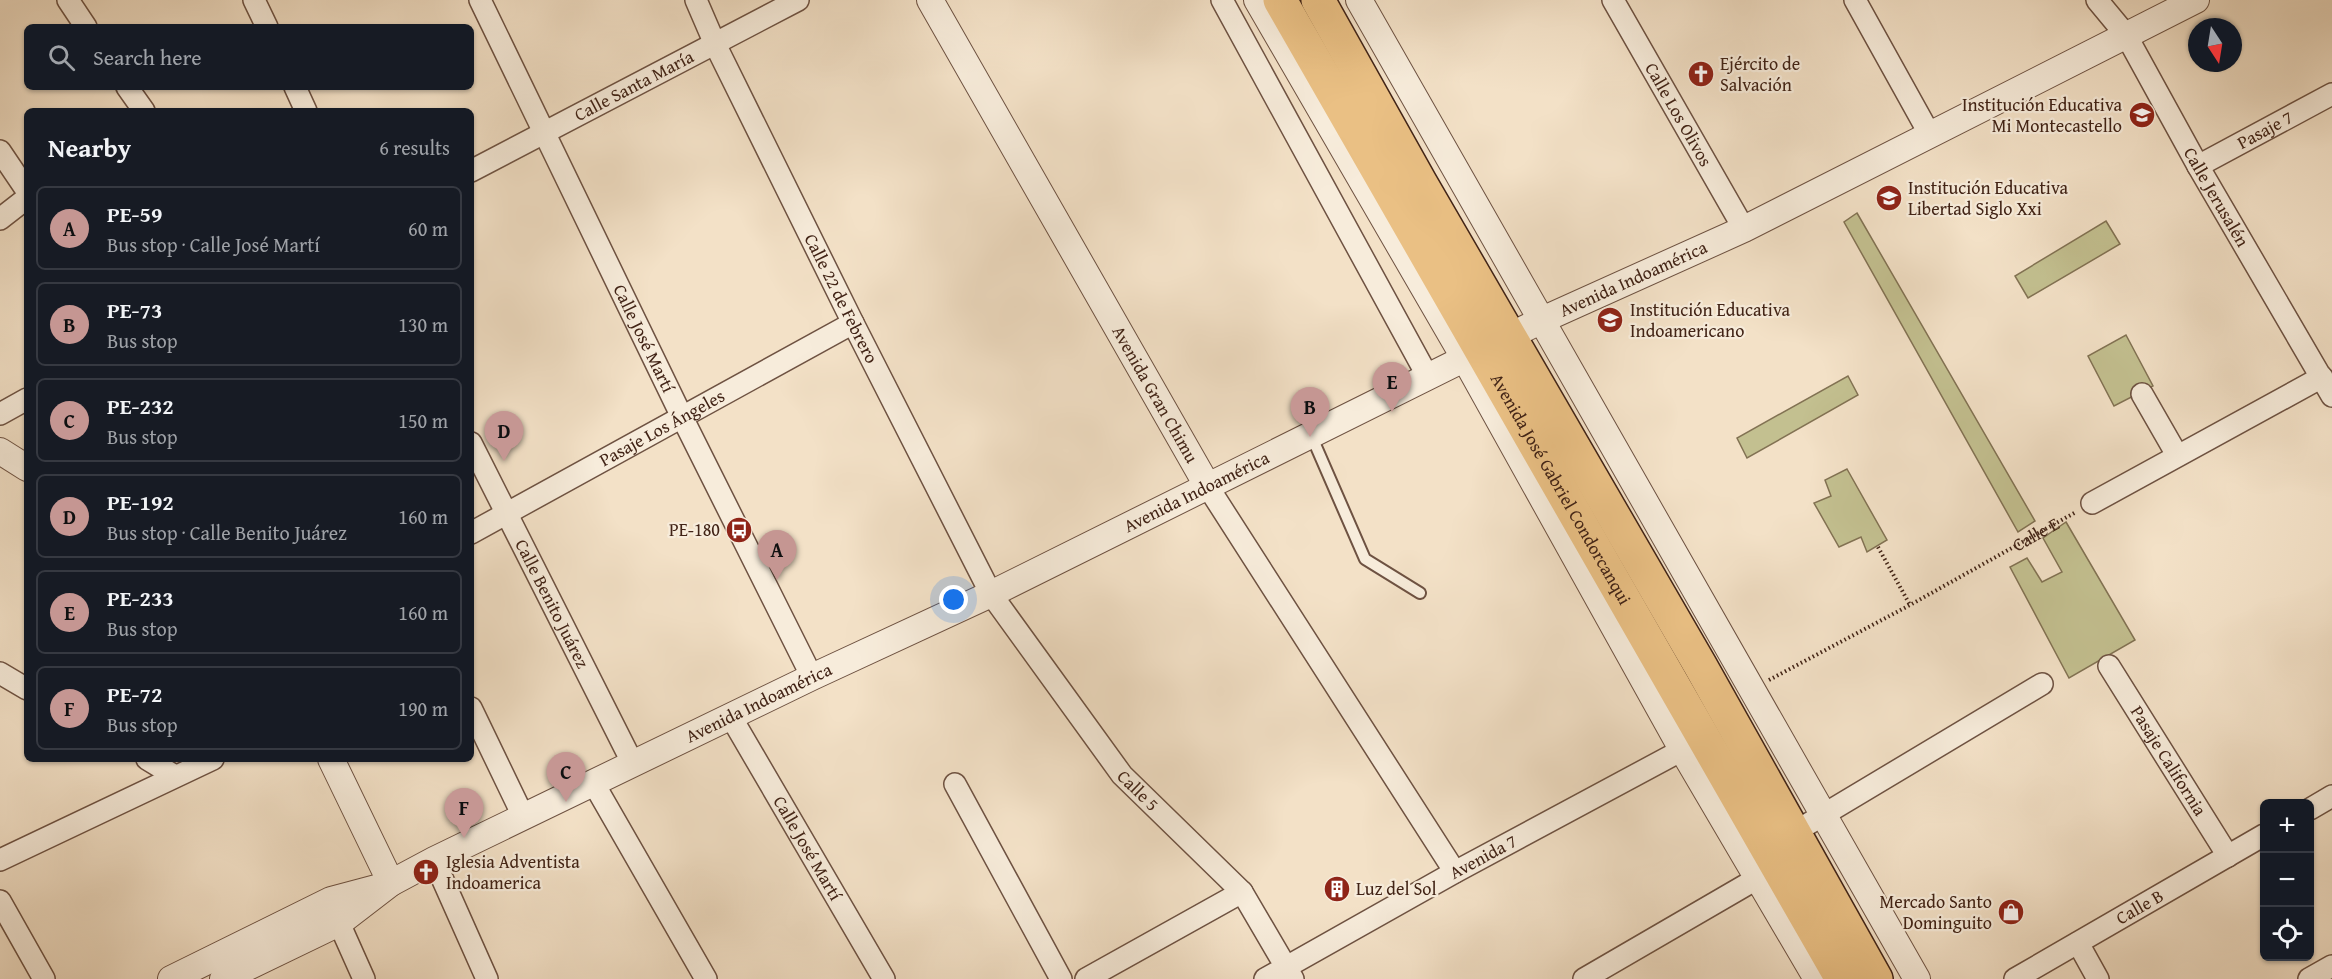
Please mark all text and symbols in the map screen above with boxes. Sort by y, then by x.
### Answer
north arrow [2188,18,2242,72]
search box [24,24,474,90]
icon: search [45,41,78,74]
text: Search here [93,41,202,73]
street label: Calle Santa María [569,43,699,128]
place label: Ejército de Salvación [1720,50,1800,98]
street label: Calle Los Olivos [1638,57,1719,171]
church icon: Ejército de Salvación [1686,59,1716,89]
place label: Institución Educativa Mi Montecastello [1962,91,2122,139]
school or university icon: Institución Educativa Mi Montecastello [2127,100,2157,130]
street label: Pasaje 7 [2232,104,2297,156]
text: Nearby [48,128,131,167]
text: 6 results [379,133,450,162]
street label: Calle Jerusalén [2177,142,2256,252]
place label: Institución Educativa Libertad Siglo Xxi [1908,174,2069,222]
school or university icon: Institución Educativa Libertad Siglo Xxi [1874,183,1904,213]
text: PE-59 [107,198,162,230]
text: A [63,214,76,243]
text: 60 m [408,214,448,243]
street label: Calle 22 de Febrero [798,229,885,368]
text: Bus stop · Calle José Martí [107,230,320,259]
street label: Avenida Indoamérica [1555,233,1712,323]
street label: Calle José Martí [607,279,683,398]
text: PE-73 [107,294,162,326]
place label: Institución Educativa Indoamericano [1630,296,1791,344]
school or university icon: Institución Educativa Indoamericano [1595,305,1625,335]
text: B [63,310,76,339]
text: 130 m [398,310,448,339]
street label: Avenida Gran Chimu [1106,320,1206,468]
text: Bus stop [107,326,178,355]
pin: E [1372,362,1412,412]
street label: Avenida José Gabriel Condorcanqui [1484,368,1638,610]
street label: Pasaje Los Ángeles [594,382,729,473]
pin: B [1290,388,1330,437]
text: PE-232 [107,390,174,422]
text: C [64,406,75,435]
text: 150 m [398,406,448,435]
pin: D [484,412,524,461]
text: Bus stop [107,422,178,451]
street label: Avenida Indoamérica [1119,444,1274,539]
text: PE-192 [107,486,174,518]
text: D [63,502,76,531]
text: 160 m [398,502,448,531]
street label: Calle E [2007,510,2064,558]
bus stop icon: PE-180 [724,515,754,545]
place label: PE-180 [669,516,720,543]
text: Bus stop · Calle Benito Juárez [107,518,347,547]
pin: A [758,530,796,580]
street label: Calle Benito Juárez [509,534,597,673]
text: PE-233 [107,582,174,614]
your location [939,585,968,614]
text: E [64,598,75,627]
text: 160 m [398,598,448,627]
text: Bus stop [107,614,178,643]
street label: Avenida Indoamérica [681,655,837,749]
text: PE-72 [107,678,162,710]
text: F [64,694,75,723]
text: 190 m [398,694,448,723]
street label: Pasaje California [2124,700,2214,821]
text: Bus stop [107,710,178,739]
pin: C [546,752,586,802]
street label: Calle 5 [1111,763,1165,817]
pin: F [444,788,484,838]
street label: Calle José Martí [767,790,850,906]
map controls [2260,799,2314,961]
button: + [2260,799,2314,853]
street label: Avenida 7 [1444,827,1521,886]
place label: Iglesia Adventista Indoamerica [446,848,580,896]
button: − [2260,853,2314,907]
church icon: Iglesia Adventista Indoamerica [411,857,441,887]
building icon: Luz del Sol [1322,874,1352,904]
place label: Luz del Sol [1356,875,1436,902]
street label: Calle B [2111,882,2168,931]
place label: Mercado Santo Dominguito [1879,888,1992,936]
shop icon: Mercado Santo Dominguito [1996,897,2026,927]
button: locate [2260,907,2314,961]

